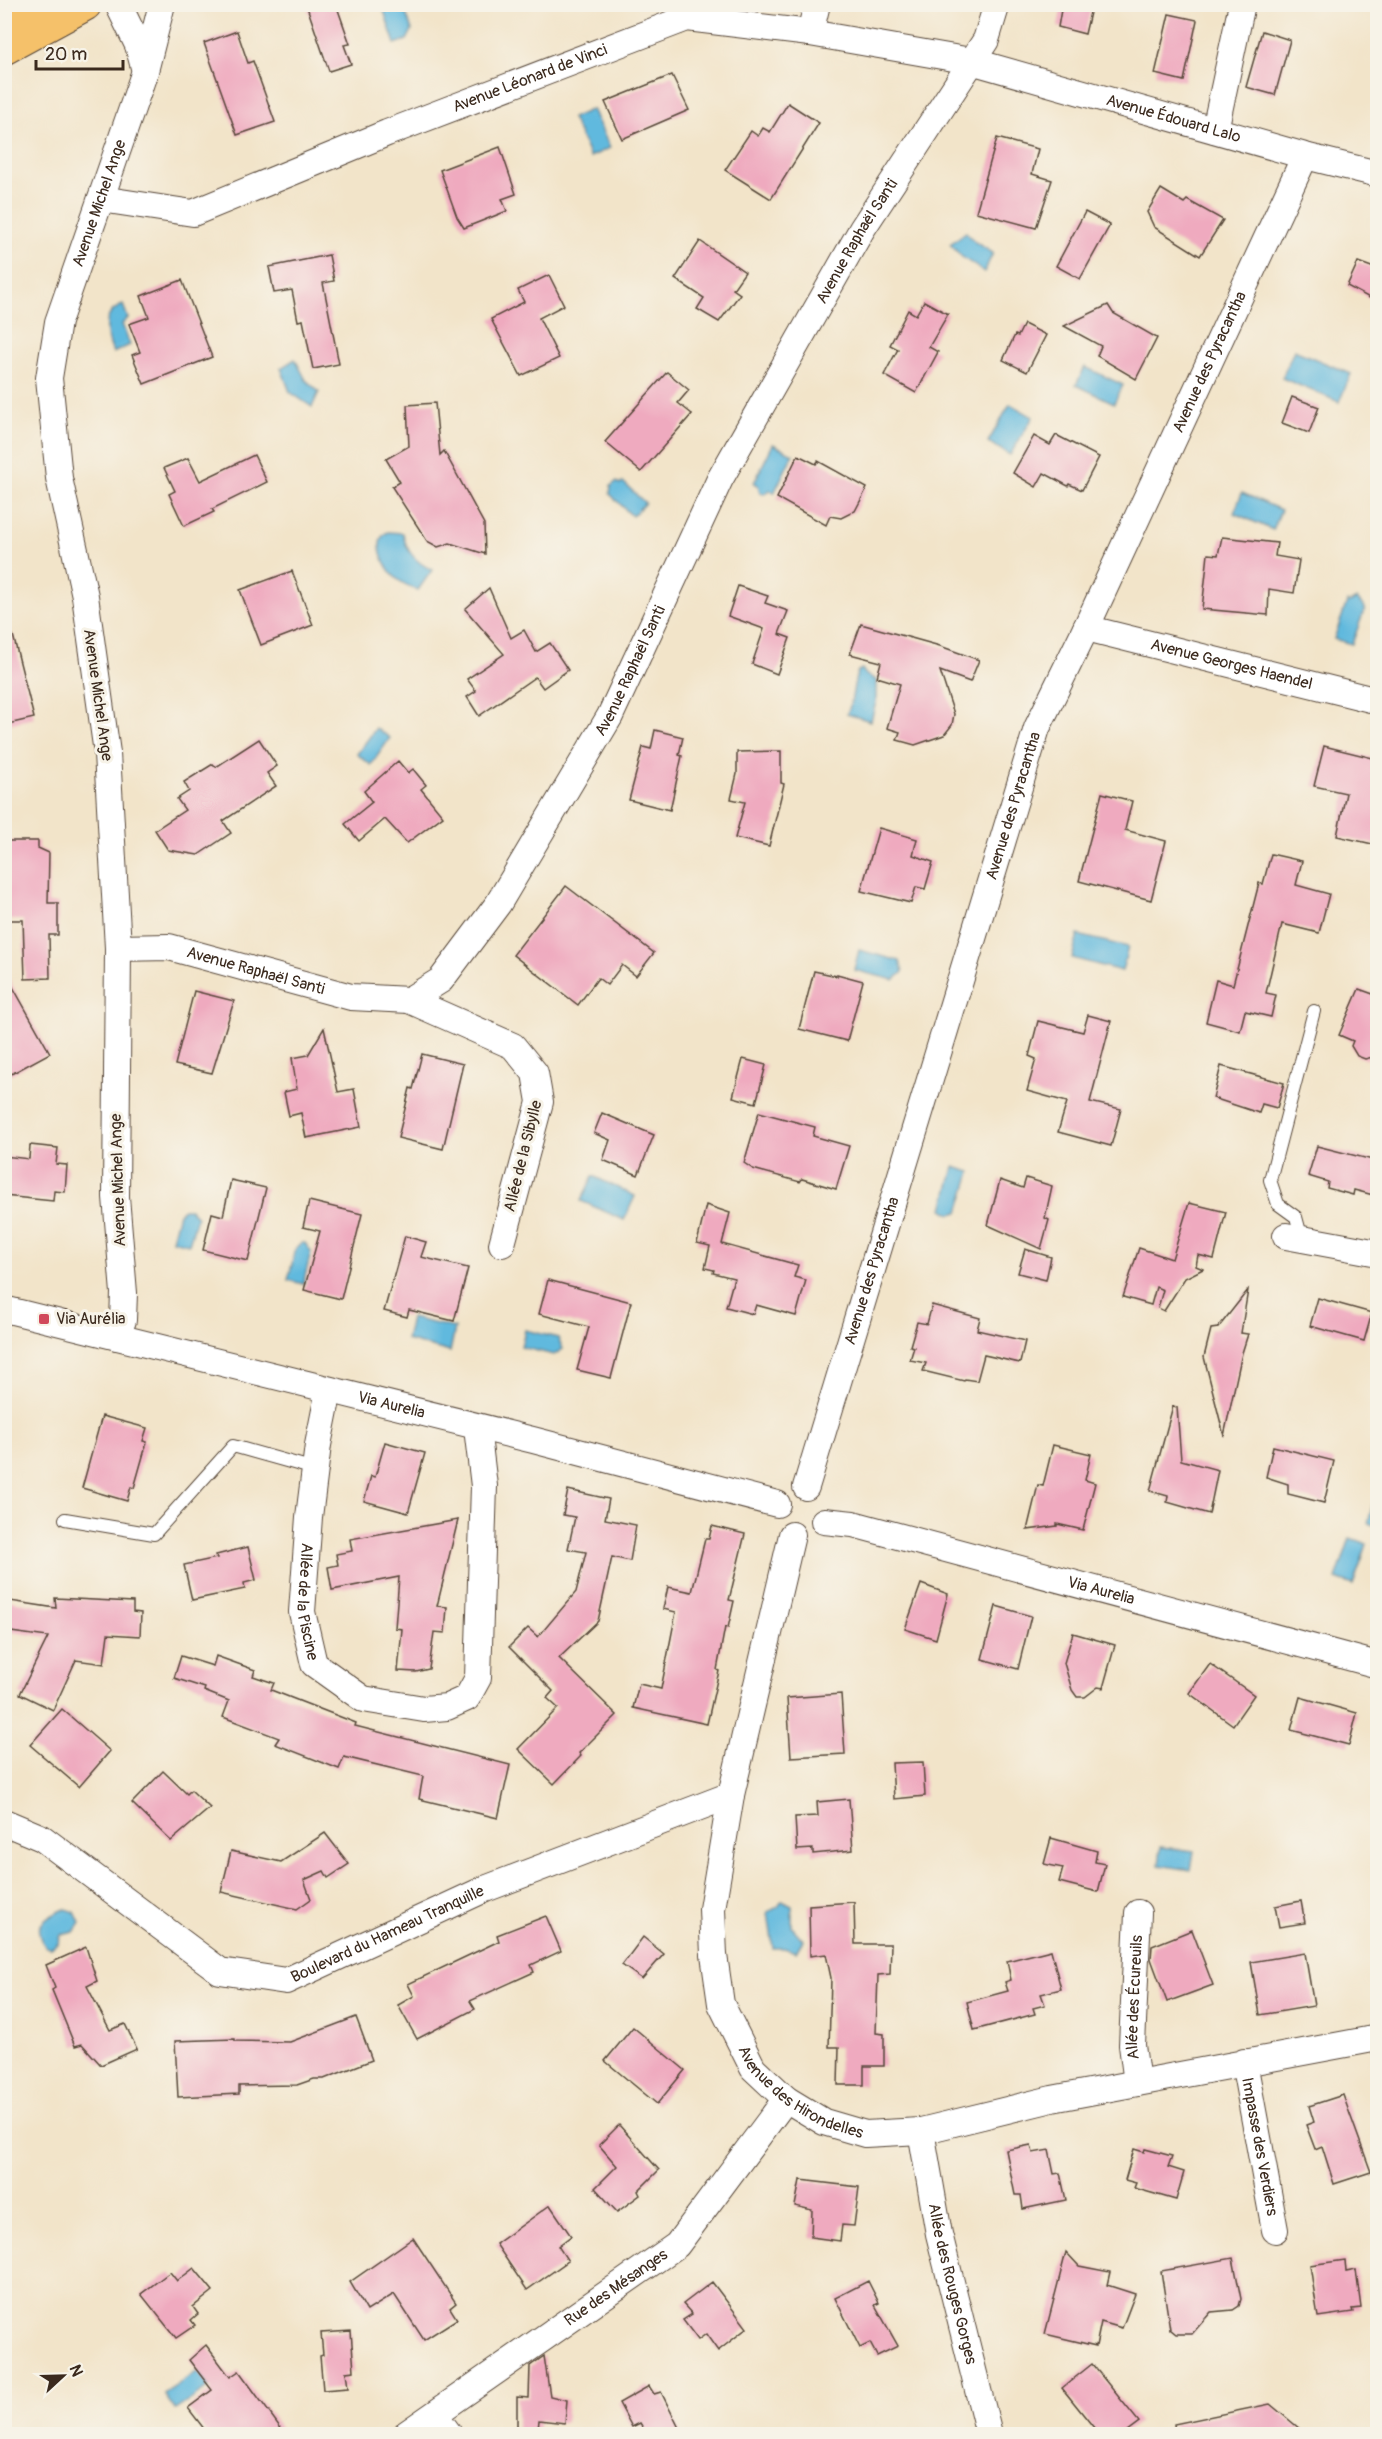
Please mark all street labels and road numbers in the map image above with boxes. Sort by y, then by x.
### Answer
street label: Avenue Léonard de Vinci [450,40,610,117]
street label: Avenue Édouard Lalo [1104,90,1243,147]
street label: Avenue Michel Ange [68,137,130,269]
street label: Avenue Raphaël Santi [812,175,902,307]
street label: Avenue des Pyracantha [1168,288,1251,436]
street label: Avenue Raphaël Santi [590,602,670,740]
street label: Avenue Michel Ange [79,628,117,762]
street label: Avenue Georges Haendel [1149,635,1315,694]
street label: Avenue des Pyracantha [981,729,1045,882]
street label: Avenue Raphaël Santi [185,942,327,999]
street label: Allée de la Sibylle [499,1098,547,1214]
street label: Avenue Michel Ange [106,1113,130,1247]
street label: Avenue des Pyracantha [840,1194,904,1347]
street label: Via Aurelia [356,1387,427,1423]
street label: Allée de la Piscine [292,1542,323,1663]
street label: Via Aurelia [1065,1572,1137,1609]
street label: Boulevard du Hameau Tranquille [288,1881,487,1987]
street label: Allée des Écureuils [1122,1935,1147,2061]
street label: Avenue des Hirondelles [734,2042,866,2143]
street label: Impasse des Verdiers [1237,2076,1282,2217]
street label: Allée des Rouges Gorges [924,2202,981,2366]
street label: Rue des Mésanges [560,2245,672,2331]

